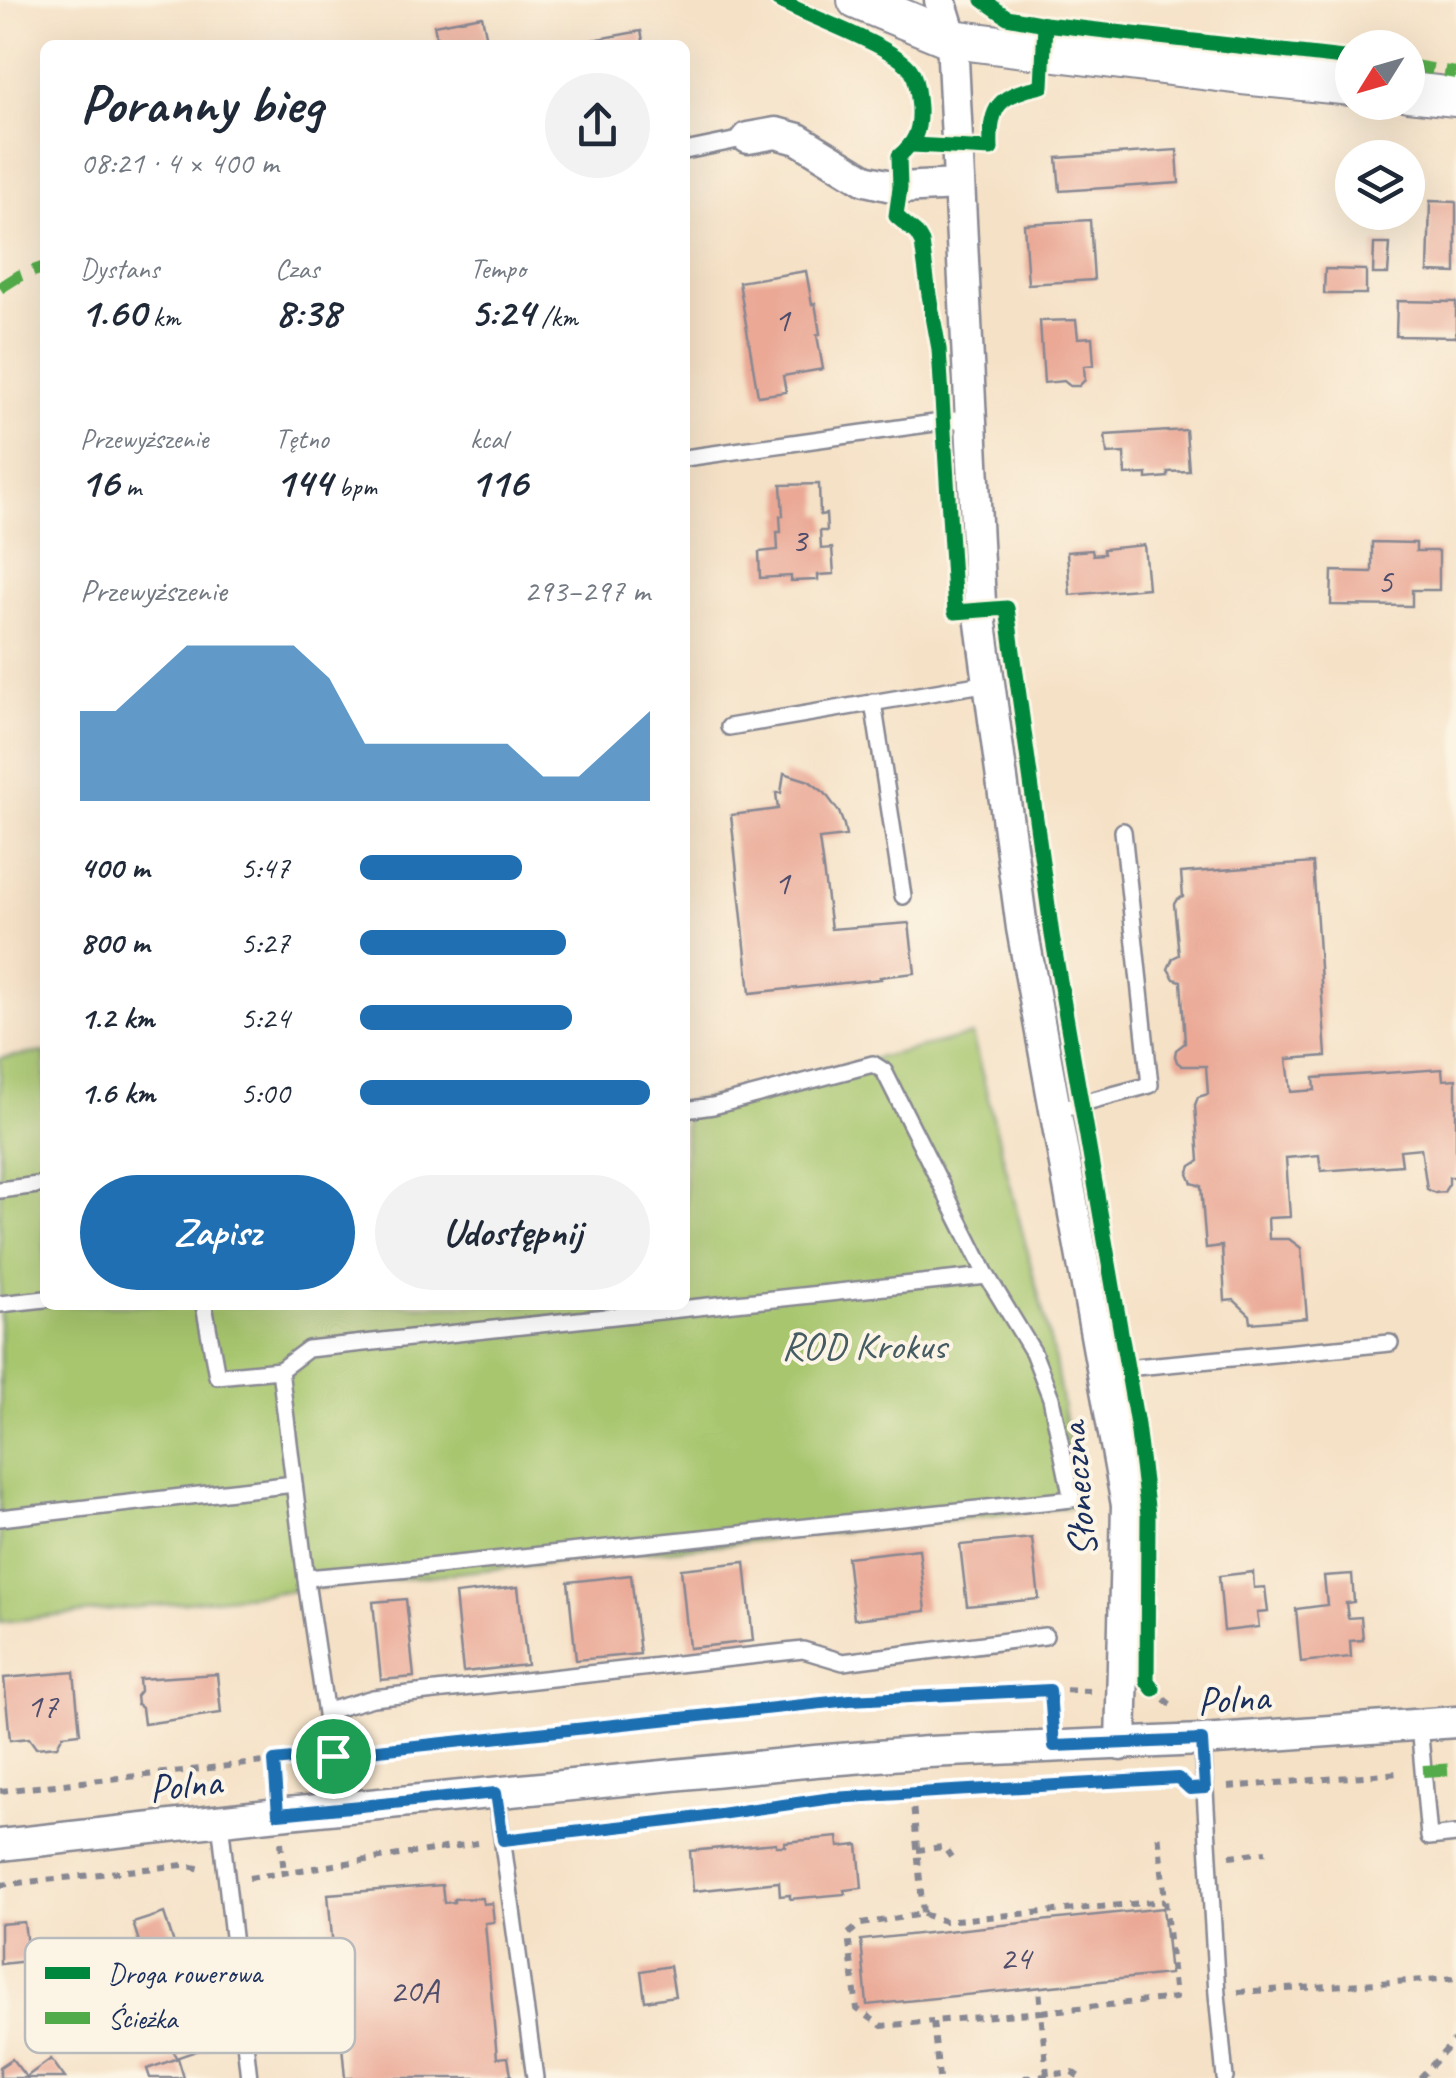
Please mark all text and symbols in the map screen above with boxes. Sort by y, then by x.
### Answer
north arrow [1335,30,1425,120]
map controls [1335,30,1425,230]
text: Poranny bieg [80,69,323,139]
button: share [545,73,650,178]
button: layers [1335,140,1425,230]
text: 08:21 · 4 × 400 m [80,142,278,183]
text: Dystans [80,251,159,286]
text: Czas [275,251,319,286]
text: Tempo [470,251,526,286]
text: 1.60 [80,286,146,339]
text: 8:38 [275,286,340,339]
text: 5:24 [470,286,534,339]
house number: 1 [774,297,792,342]
text: km [146,299,180,334]
text: /km [534,299,578,334]
text: Przewyższenie [80,421,208,456]
text: Tętno [275,421,329,456]
text: kcal [470,421,507,456]
text: 16 [80,456,119,509]
text: 144 [275,456,332,509]
text: 116 [470,456,528,509]
text: m [119,469,141,504]
text: bpm [332,469,377,504]
house number: 3 [791,518,809,563]
house number: 5 [1377,559,1395,604]
text: Przewyższenie [80,570,227,611]
text: 293–297 m [524,570,650,611]
text: 400 m [80,847,149,888]
text: 5:47 [240,847,290,888]
house number: 1 [774,860,792,905]
text: 800 m [80,922,149,963]
text: 5:27 [240,922,290,963]
text: 1.2 km [80,997,154,1038]
text: 5:24 [240,997,290,1038]
text: 1.6 km [80,1072,155,1113]
text: 5:00 [240,1072,290,1113]
button: Zapisz [80,1175,355,1290]
button: Udostępnij [375,1175,650,1290]
park label: ROD Krokus [781,1321,950,1371]
street label: Słoneczna [1047,1417,1109,1559]
street label: Polna [1195,1671,1274,1726]
house number: 17 [26,1683,60,1728]
pin [291,1714,376,1799]
icon: arrive [306,1729,361,1784]
street label: Polna [147,1756,227,1814]
house number: 24 [999,1935,1034,1980]
legend [25,1938,355,2053]
text: Droga rowerowa [108,1956,264,1991]
house number: 20A [389,1968,440,2013]
text: Ścieżka [108,2001,179,2036]

